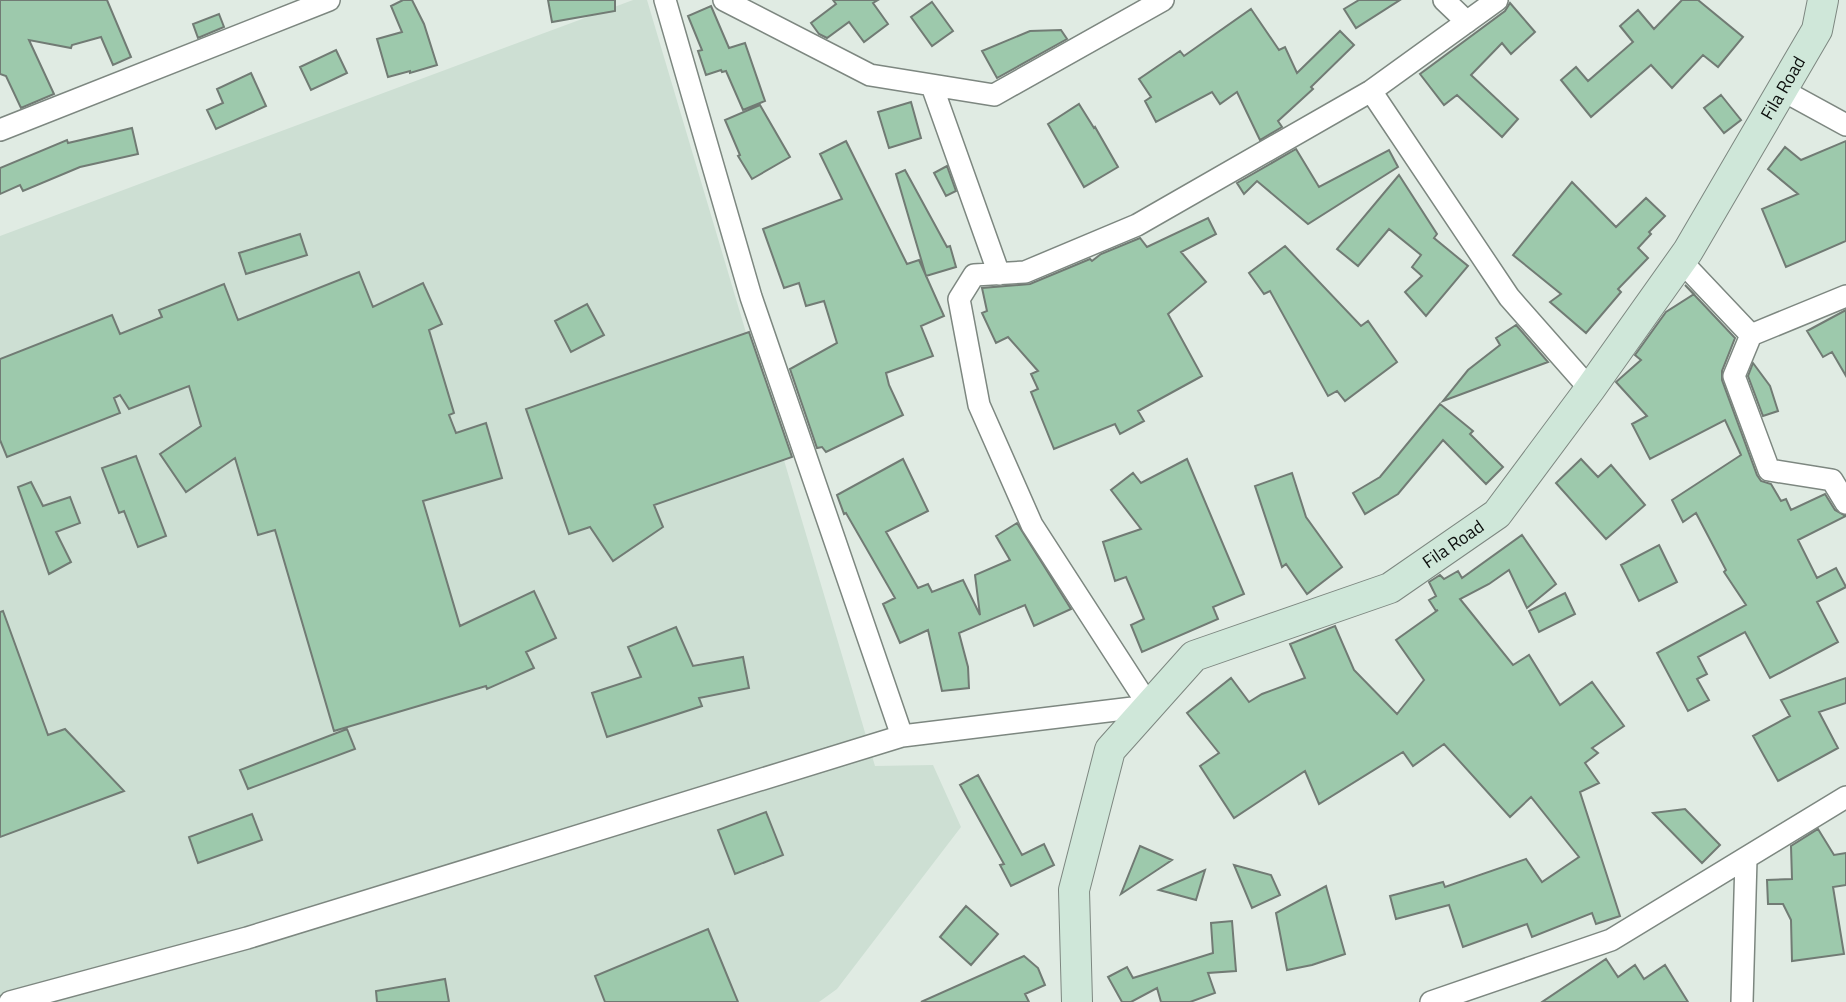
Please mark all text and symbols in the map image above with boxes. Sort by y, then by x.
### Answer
street label: Fila Road [1754,51,1812,125]
street label: Fila Road [1417,513,1489,575]

